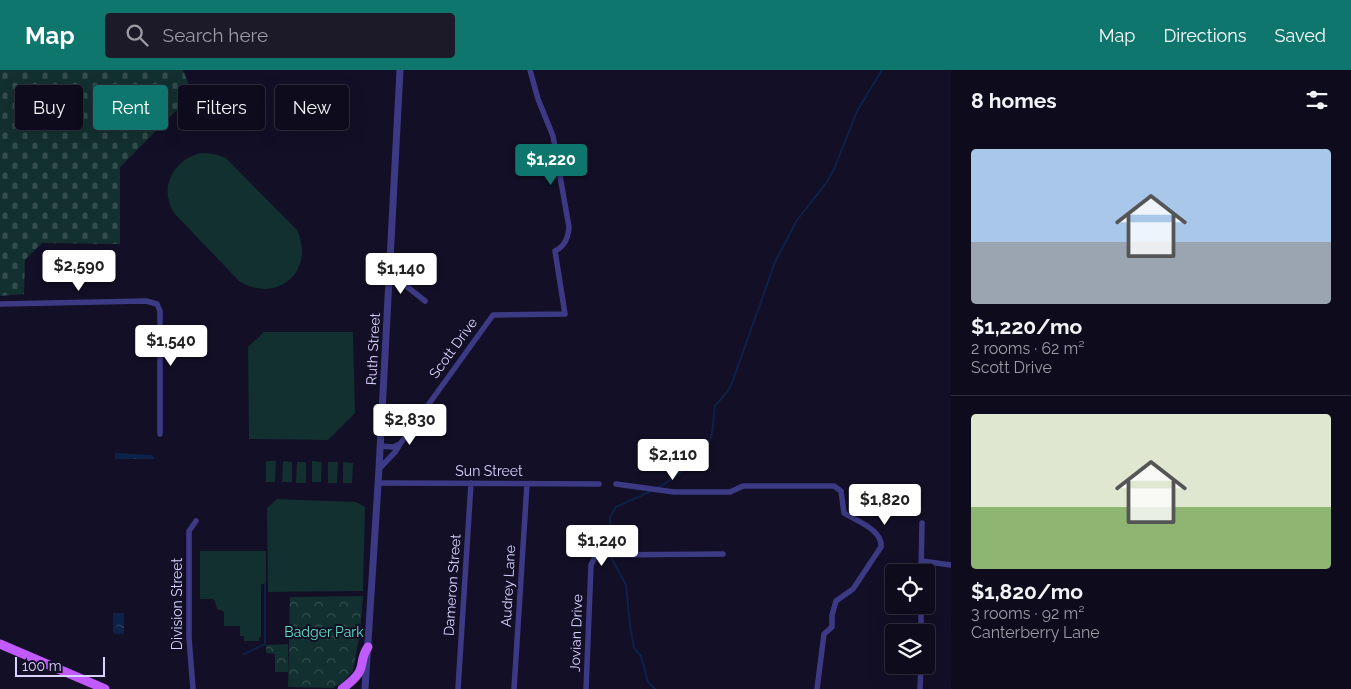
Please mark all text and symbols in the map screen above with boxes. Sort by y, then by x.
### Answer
search box [105,13,455,58]
text: Map [25,21,75,50]
icon: search [123,21,151,49]
text: Search here [163,24,268,46]
text: Map [1099,25,1135,46]
text: Directions [1163,25,1247,46]
text: Saved [1275,25,1326,46]
chip: Buy [15,85,83,130]
chip: Rent [93,85,168,130]
chip: Filters [178,85,265,130]
chip: New [275,85,349,130]
icon: filters [1303,86,1331,114]
text: 8 homes [971,88,1057,113]
pin: $1,220 [510,144,592,186]
text: $1,220 [526,150,576,169]
icon: home [1106,181,1196,271]
pin: $2,590 [38,250,120,292]
pin: $1,140 [360,252,442,295]
text: $2,590 [54,256,105,275]
text: $1,140 [377,259,425,278]
street label: Ruth Street [363,312,383,386]
text: $1,220/mo [971,314,1082,339]
street label: Scott Drive [426,315,480,381]
pin: $1,540 [130,324,212,367]
text: $1,540 [146,331,196,350]
text: 2 rooms · 62 m² [971,339,1084,358]
text: Scott Drive [971,358,1052,377]
pin: $2,830 [369,404,451,446]
text: $2,830 [384,410,436,429]
pin: $2,110 [632,438,714,481]
text: $2,110 [649,445,697,464]
icon: home [1106,447,1196,537]
street label: Sun Street [455,463,523,479]
pin: $1,820 [844,484,926,526]
text: $1,820 [860,490,910,509]
pin: $1,240 [561,524,643,567]
text: $1,240 [577,531,627,550]
street label: Dameron Street [440,533,464,637]
street label: Audrey Lane [498,545,518,627]
street label: Division Street [169,558,185,650]
map controls [885,564,935,674]
button: locate [885,564,935,614]
text: $1,820/mo [971,579,1083,604]
street label: Jovian Drive [567,594,585,672]
text: 3 rooms · 92 m² [971,604,1084,623]
text: Canterberry Lane [971,623,1100,642]
park label: Badger Park [284,624,364,640]
button: layers [885,624,935,674]
scale bar [15,654,105,677]
text: 100 m [22,658,62,674]

